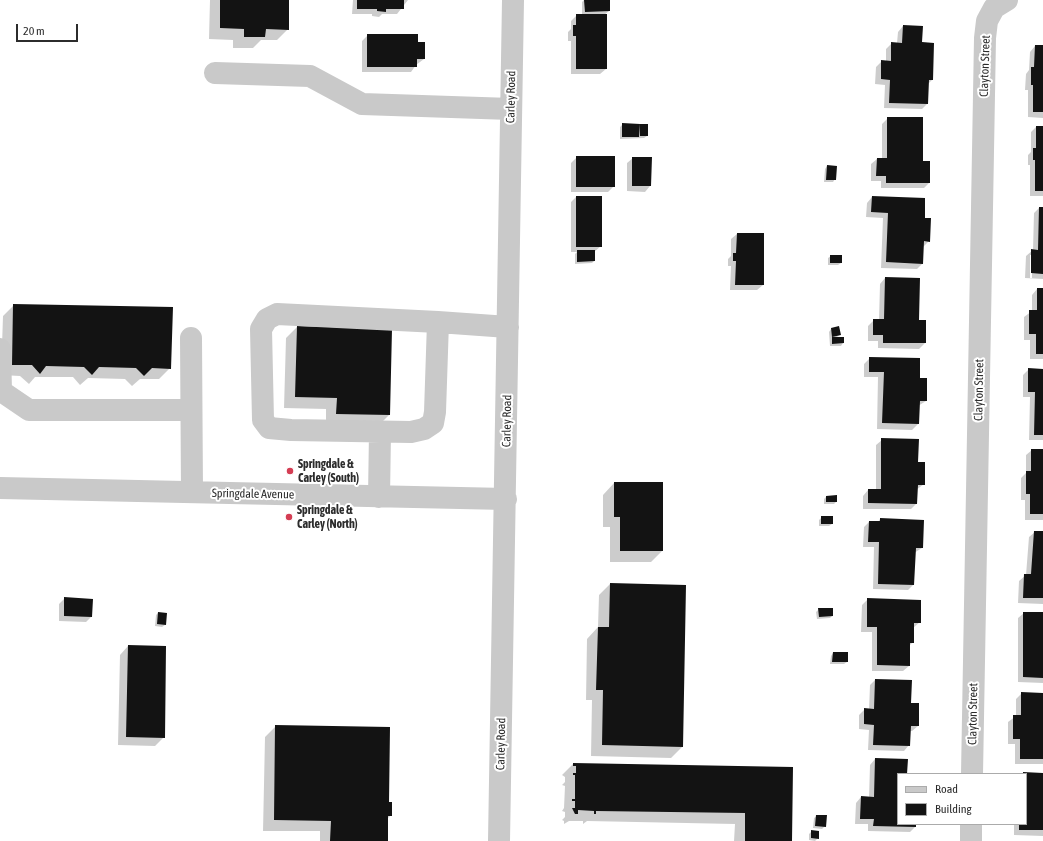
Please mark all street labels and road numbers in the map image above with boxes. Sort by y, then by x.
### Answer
street label: Clayton Street [977,35,993,97]
street label: Carley Road [503,71,519,123]
street label: Clayton Street [971,359,987,421]
street label: Carley Road [499,395,515,447]
street label: Springdale Avenue [212,486,294,502]
street label: Clayton Street [965,683,981,745]
street label: Carley Road [493,718,509,770]

